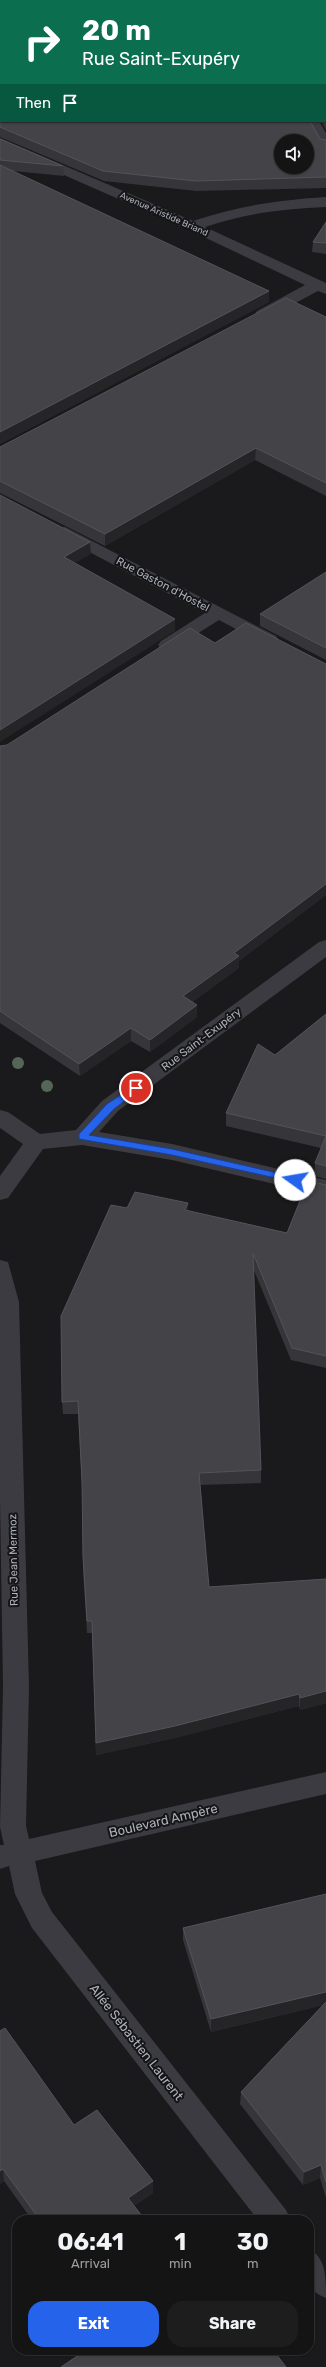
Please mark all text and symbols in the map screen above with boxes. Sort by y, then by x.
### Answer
text: 20 m [82,14,151,47]
icon: right [16,16,68,68]
text: Rue Saint-Exupéry [82,48,240,70]
icon: arrive [59,92,81,114]
text: Then [16,94,51,112]
map controls [274,134,314,174]
button: sound [274,134,314,174]
street label: Avenue Aristide Briand [118,190,210,238]
street label: Rue Gaston d'Hostel [114,554,212,615]
street label: Rue Saint-Exupéry [159,1005,244,1074]
pin [119,1071,153,1105]
icon: arrive [125,1077,147,1099]
position arrow [274,1159,316,1201]
street label: Rue Jean Mermoz [6,1514,21,1606]
street label: Boulevard Ampère [107,1801,219,1840]
street label: Allée Sébastien Laurent [87,1981,187,2103]
text: 06:41 [57,2228,124,2256]
text: 1 [174,2228,186,2256]
text: 30 [237,2228,269,2256]
text: Arrival [71,2256,110,2271]
text: min [169,2256,192,2271]
text: m [247,2256,259,2271]
button: Exit [28,2301,159,2347]
button: Share [167,2301,298,2347]

